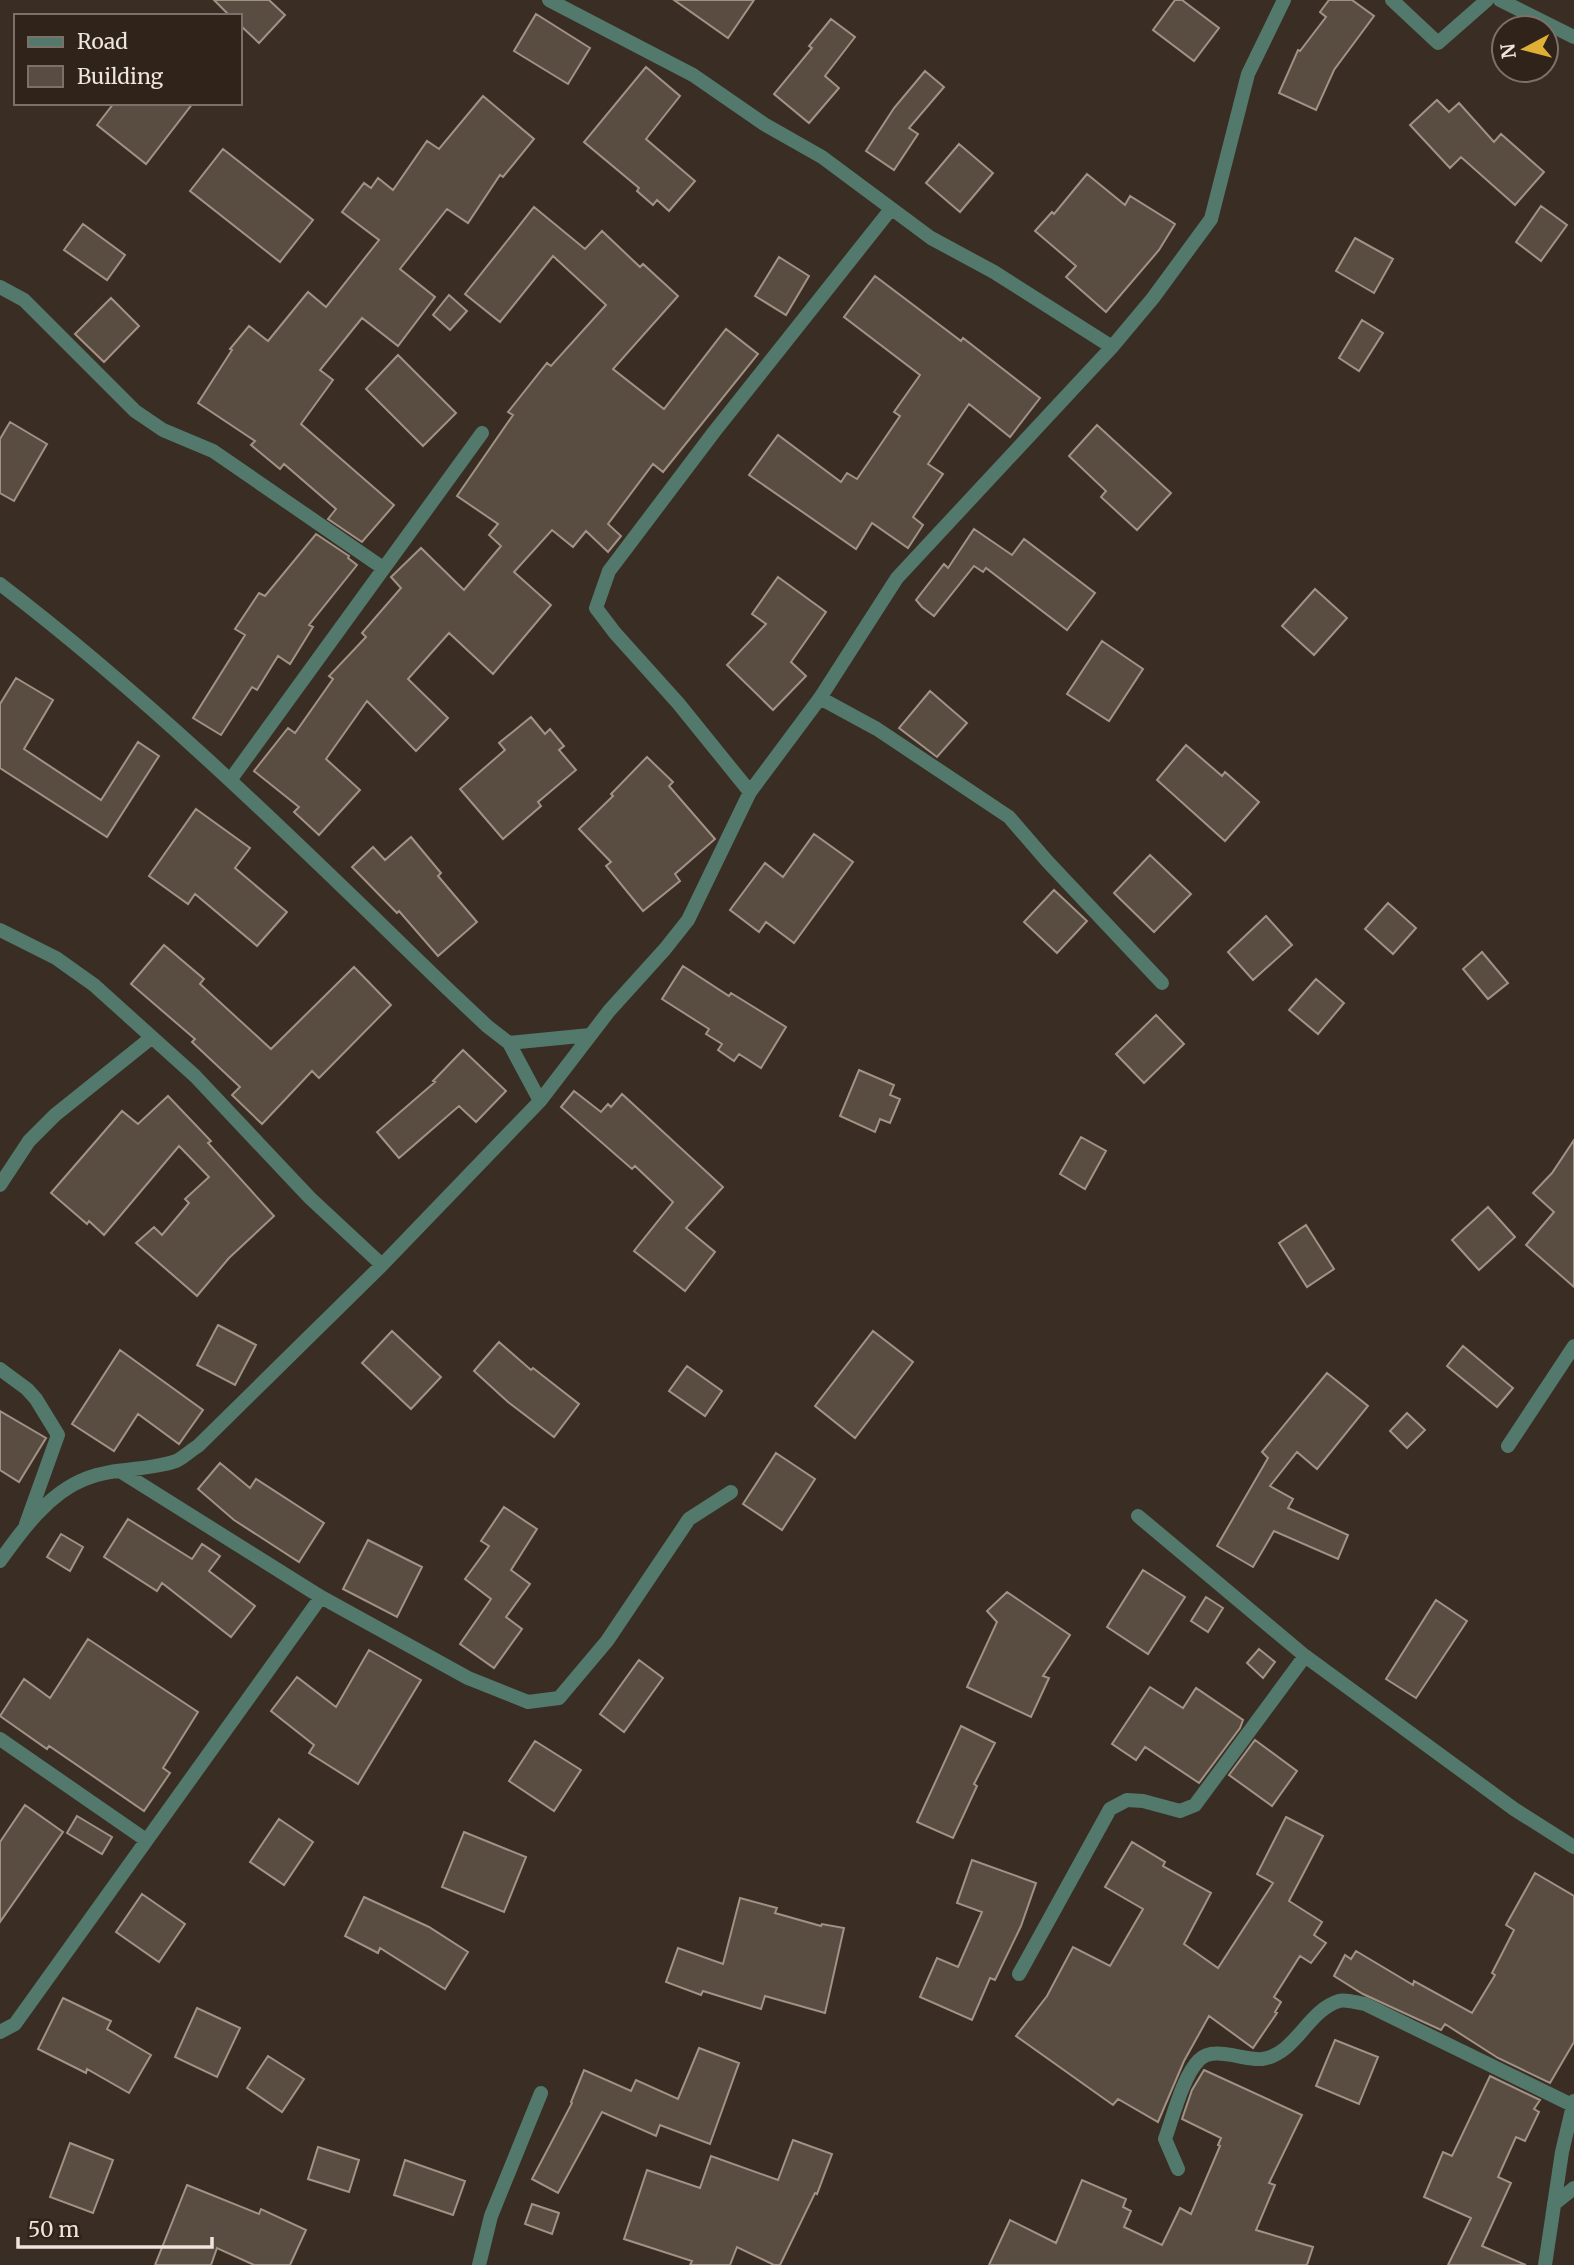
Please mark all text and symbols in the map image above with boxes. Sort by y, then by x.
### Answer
legend [14,14,242,105]
north arrow [1490,14,1560,84]
text: Road [77,28,128,55]
text: N [1495,42,1521,60]
text: Building [77,63,164,90]
scale bar [18,2206,212,2250]
text: 50 m [28,2216,79,2243]

